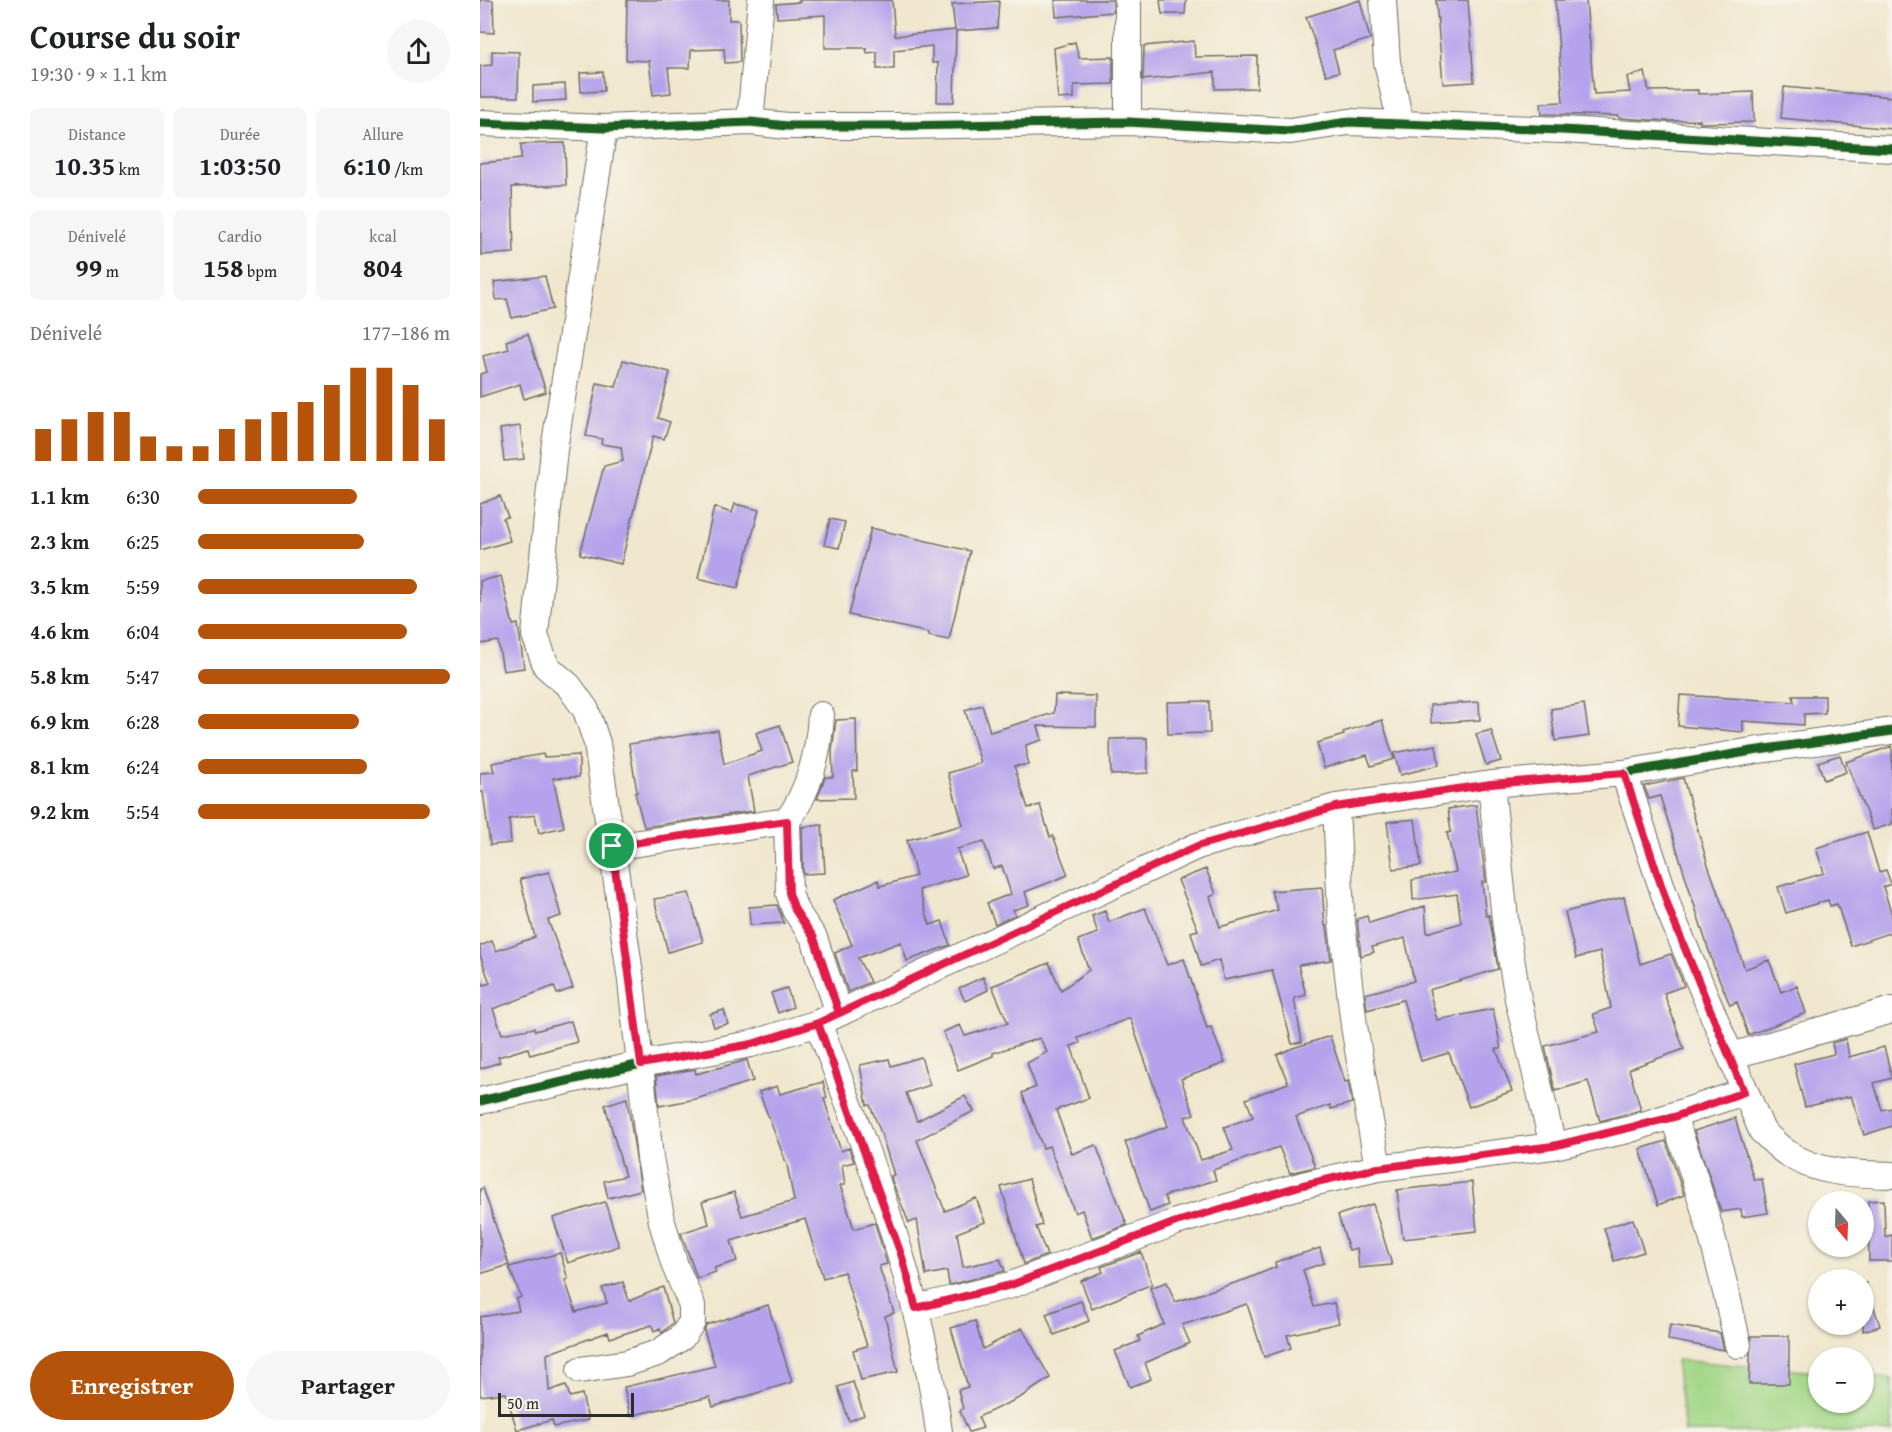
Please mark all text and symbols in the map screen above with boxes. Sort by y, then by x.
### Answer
text: Course du soir [30,12,240,60]
button: share [387,20,450,83]
text: 19:30 · 9 × 1.1 km [30,59,167,88]
text: Distance [68,122,126,146]
text: Durée [220,122,260,146]
text: Allure [362,122,404,146]
text: 10.35 [54,146,115,185]
text: 1:03:50 [199,146,281,185]
text: 6:10 [343,146,391,185]
text: km [115,157,140,181]
text: /km [391,157,423,181]
text: Dénivelé [68,224,126,248]
text: Cardio [218,224,262,248]
text: kcal [369,224,397,248]
text: 99 [75,248,102,287]
text: 158 [203,248,243,287]
text: 804 [363,248,403,287]
text: m [102,259,119,283]
text: bpm [243,259,277,283]
text: Dénivelé [30,318,102,347]
text: 177–186 m [362,318,450,347]
text: 1.1 km [30,482,89,511]
text: 6:30 [126,482,160,511]
text: 2.3 km [30,527,89,556]
text: 6:25 [126,527,160,556]
text: 3.5 km [30,572,89,601]
text: 5:59 [126,572,160,601]
text: 4.6 km [30,617,89,646]
text: 6:04 [126,617,160,646]
text: 5.8 km [30,662,89,691]
text: 5:47 [126,662,160,691]
text: 6.9 km [30,707,89,736]
text: 6:28 [126,707,160,736]
text: 8.1 km [30,752,89,781]
text: 6:24 [126,752,160,781]
text: 9.2 km [30,797,89,826]
text: 5:54 [126,797,160,826]
pin [586,820,637,871]
icon: arrive [595,829,628,862]
north arrow [1808,1191,1874,1257]
map controls [1808,1191,1874,1413]
button: + [1808,1269,1874,1335]
button: − [1808,1347,1874,1413]
button: Enregistrer [30,1351,234,1420]
button: Partager [246,1351,450,1420]
scale bar [498,1390,634,1418]
text: 50 m [507,1391,539,1415]

